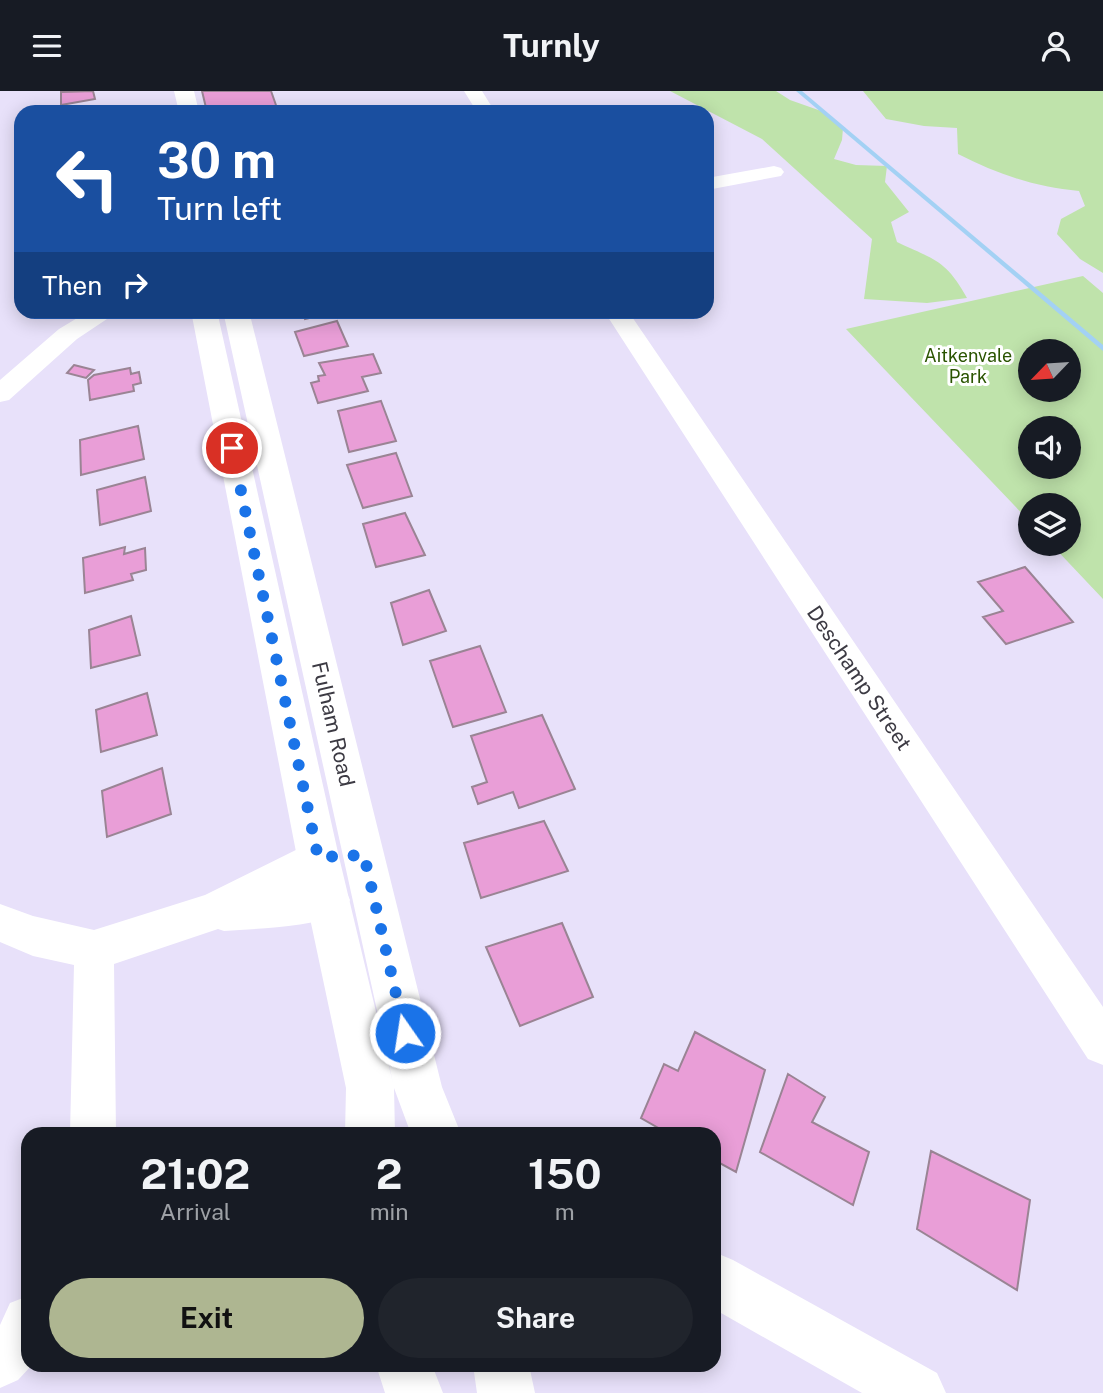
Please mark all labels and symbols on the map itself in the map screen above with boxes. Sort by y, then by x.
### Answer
north arrow [1018,339,1082,403]
park label: Aitkenvale Park [924,345,1012,387]
pin [202,418,262,478]
street label: Deschamp Street [802,601,917,755]
street label: Fulham Road [307,659,360,789]
position arrow [368,996,442,1070]

